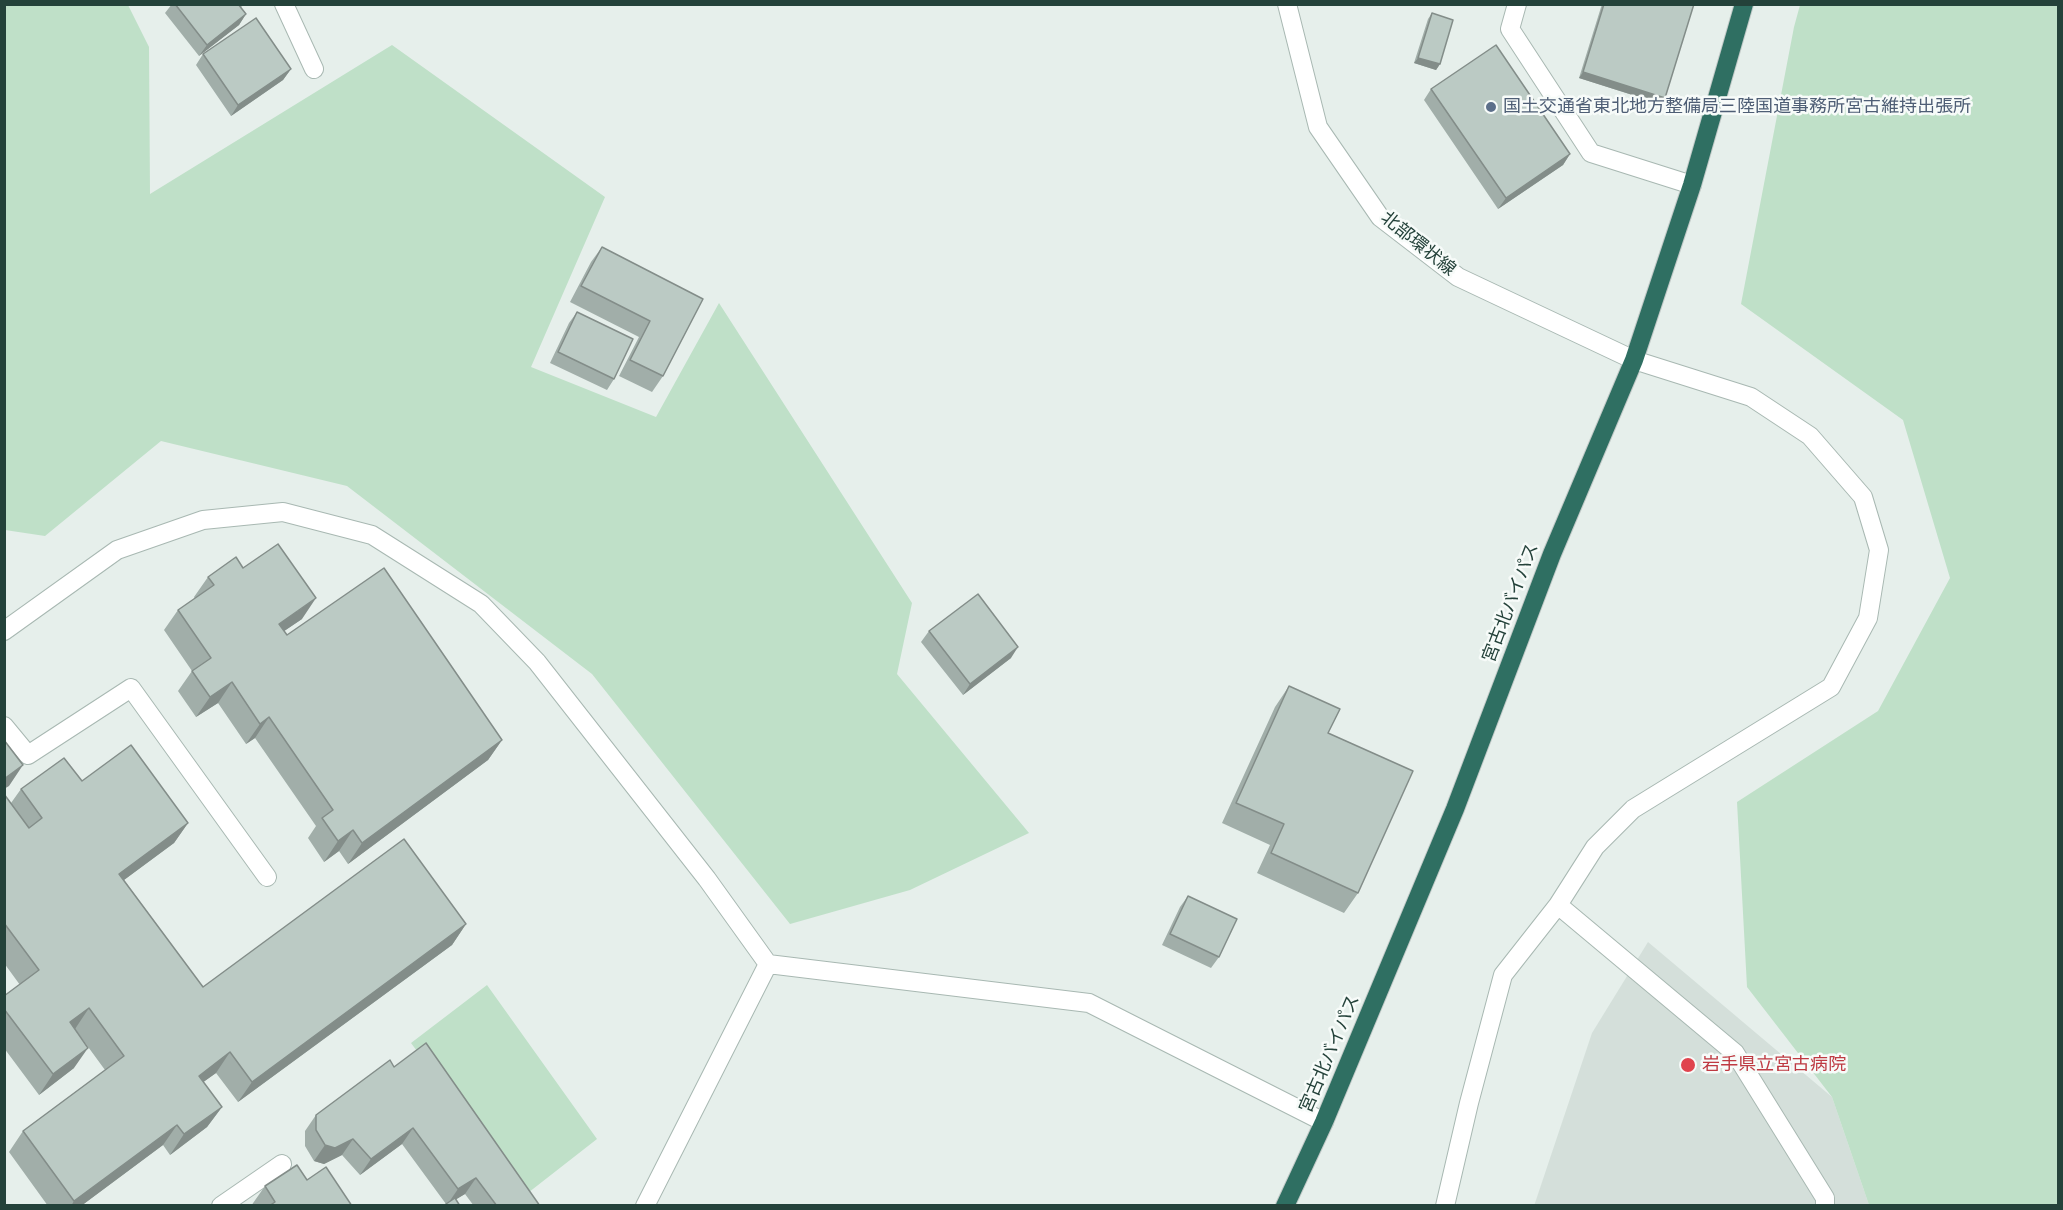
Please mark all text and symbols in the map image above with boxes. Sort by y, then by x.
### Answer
place label: 国土交通省東北地方整備局三陸国道事務所宮古維持出張所 [1503,96,1971,118]
marker: 国土交通省東北地方整備局三陸国道事務所宮古維持出張所 [1484,100,1498,114]
street label: 北部環状線 [1376,207,1460,281]
street label: 宮古北バイパス [1478,540,1544,666]
street label: 宮古北バイパス [1295,992,1365,1116]
place label: 岩手県立宮古病院 [1702,1054,1846,1076]
marker: 岩手県立宮古病院 [1679,1056,1697,1074]

